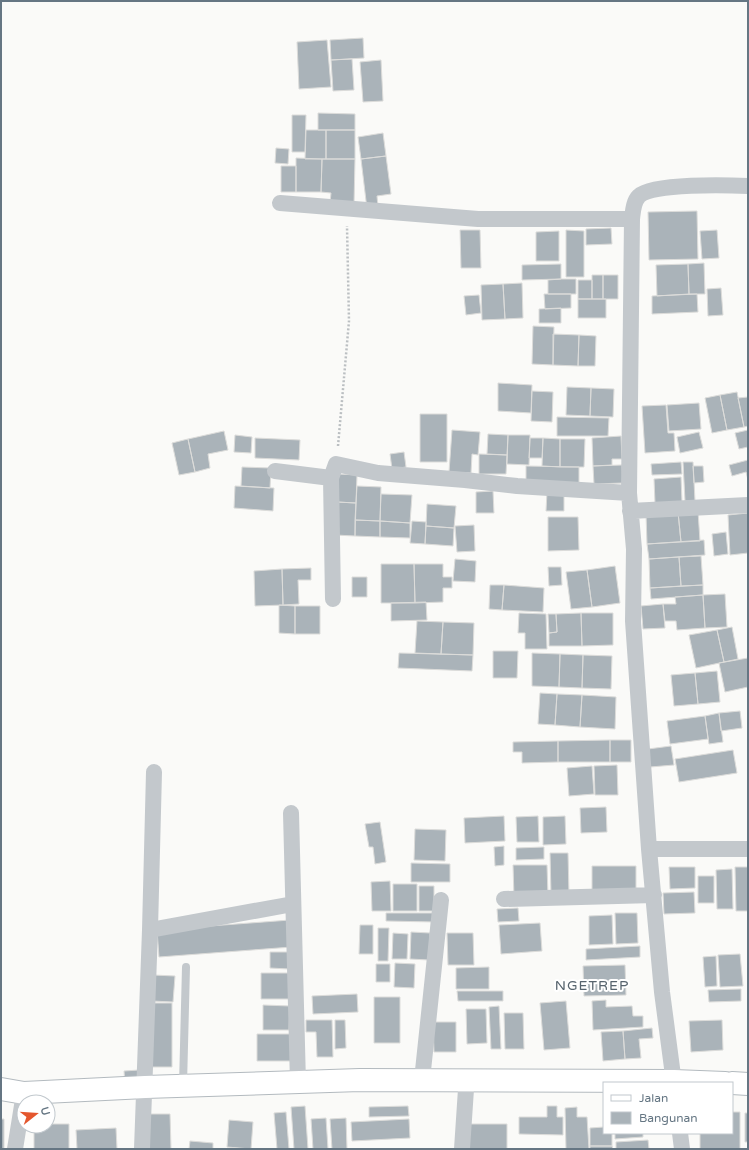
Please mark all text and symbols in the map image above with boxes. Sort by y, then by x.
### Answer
district label: NGETREP [555,977,629,994]
legend [603,1082,733,1134]
text: Jalan [639,1091,668,1105]
north arrow [16,1094,56,1134]
text: U [38,1105,53,1117]
text: Bangunan [639,1111,698,1125]

